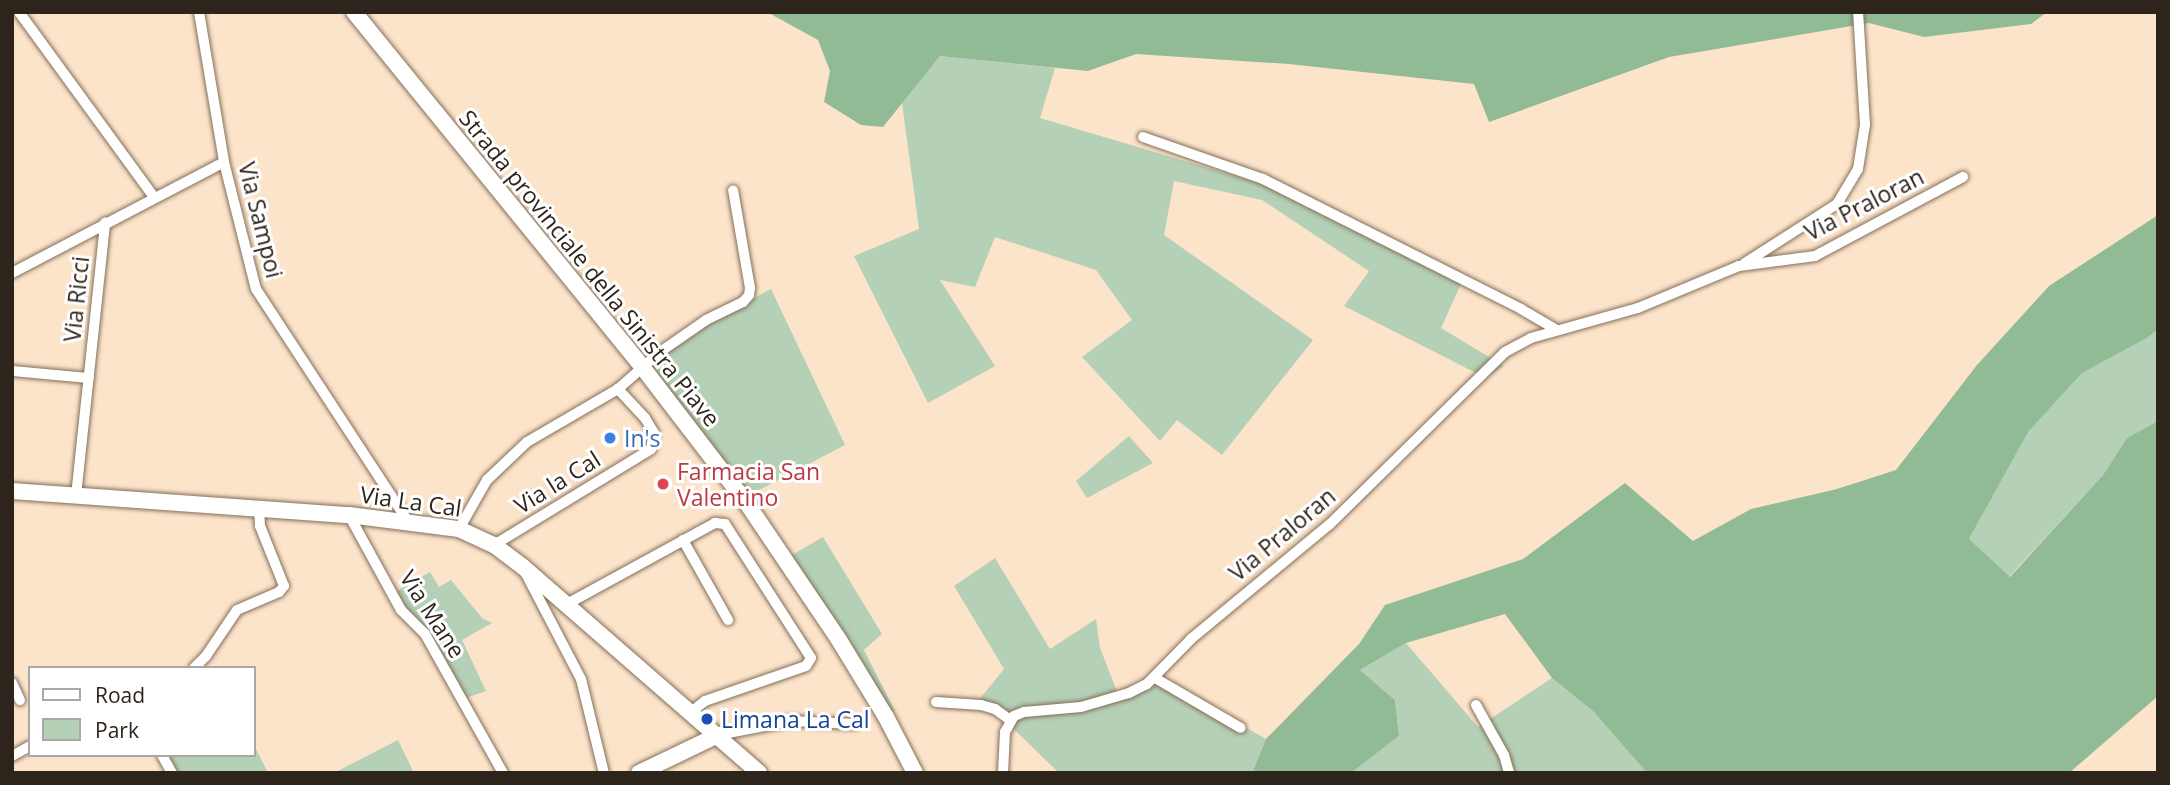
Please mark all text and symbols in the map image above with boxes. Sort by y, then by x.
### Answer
street label: Strada provinciale della Sinistra Piave [454,104,726,432]
street label: Via Sampoi [233,159,289,281]
street label: Via Praloran [1800,162,1928,246]
street label: Via Ricci [58,255,94,343]
place label: In's [624,424,661,452]
marker: In's [602,430,618,446]
street label: Via la Cal [509,445,605,519]
place label: Farmacia San Valentino [677,457,820,511]
marker: Farmacia San Valentino [655,476,671,492]
street label: Via La Cal [359,480,463,522]
street label: Via Praloran [1223,482,1341,586]
street label: Via Mane [395,565,471,663]
legend [28,666,256,757]
text: Road [95,681,145,709]
place label: Limana La Cal [721,705,870,733]
marker: Limana La Cal [699,711,715,727]
text: Park [95,716,139,744]

